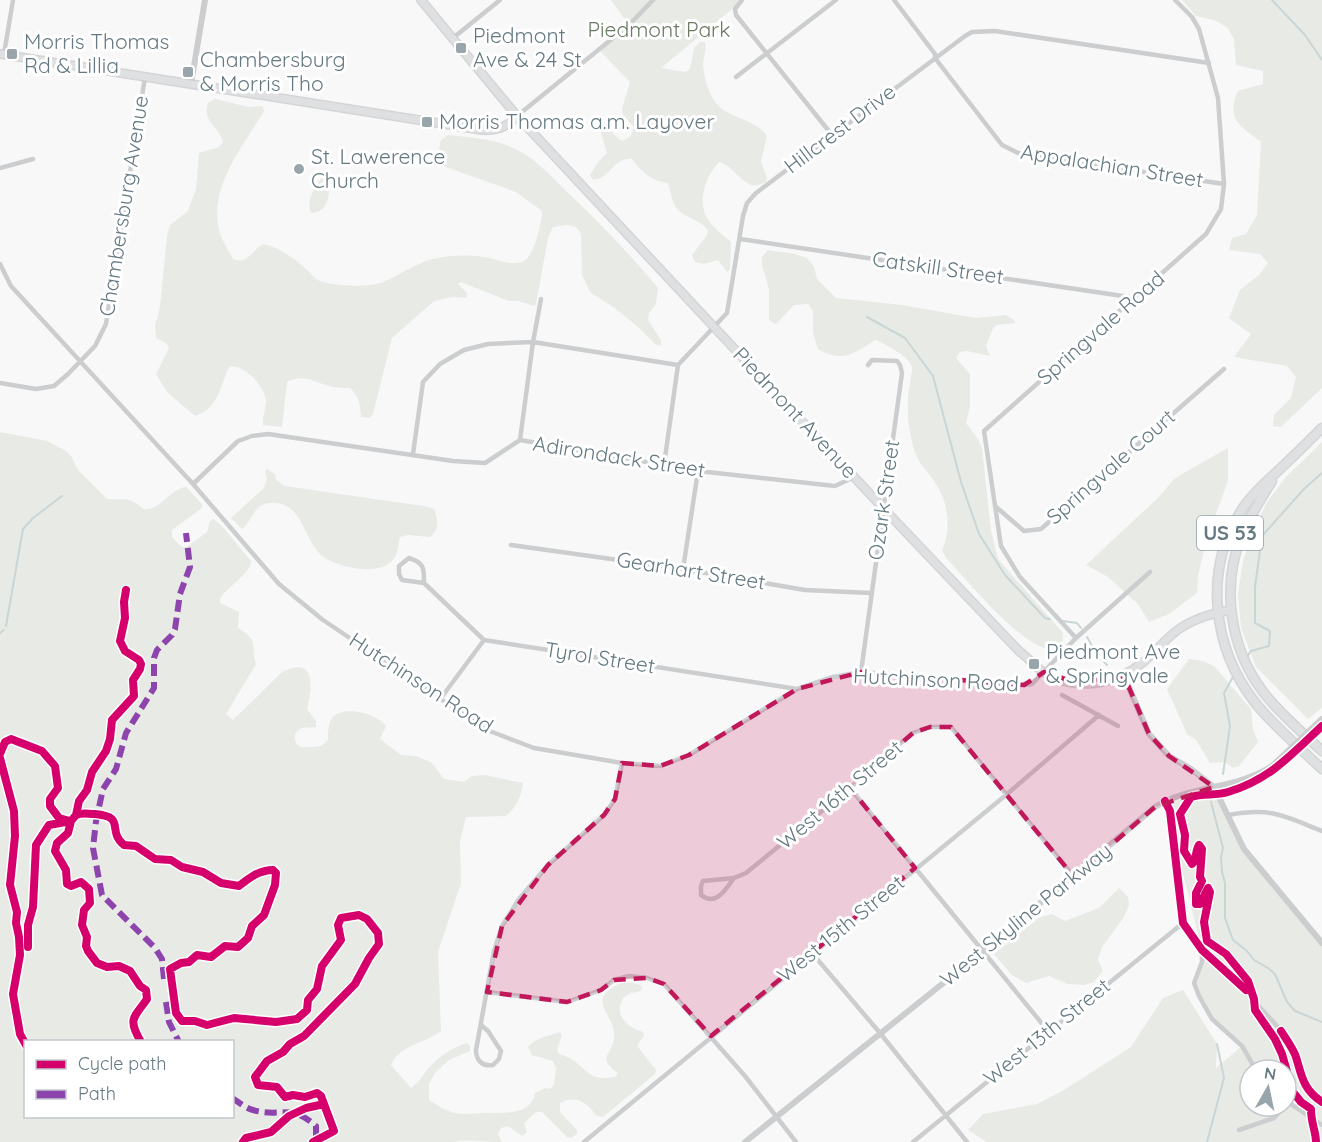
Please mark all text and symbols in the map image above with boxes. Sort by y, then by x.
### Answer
park label: Piedmont Park [588,16,730,42]
place label: Piedmont Ave & 24 St [473,22,582,72]
place label: Morris Thomas Rd & Lillia [24,28,169,78]
marker: Piedmont Ave & 24 St [454,41,468,55]
place label: Chambersburg & Morris Tho [200,46,346,96]
marker: Morris Thomas Rd & Lillia [5,47,19,61]
marker: Chambersburg & Morris Tho [181,65,195,79]
street label: Hillcrest Drive [779,78,900,179]
street label: Chambersburg Avenue [93,94,153,318]
place label: Morris Thomas a.m. Layover [439,108,715,134]
marker: Morris Thomas a.m. Layover [420,115,434,129]
street label: Appalachian Street [1019,138,1205,192]
place label: St. Lawerence Church [311,143,445,193]
marker: St. Lawerence Church [292,162,306,176]
street label: Catskill Street [871,245,1005,289]
street label: Springvale Road [1031,265,1169,390]
street label: Piedmont Avenue [728,341,863,483]
street label: Springvale Court [1041,403,1180,529]
street label: Adirondack Street [531,430,707,482]
street label: Ozark Street [862,438,904,562]
road number: US 53 [1197,516,1263,550]
street label: Gearhart Street [615,545,767,595]
street label: Hutchinson Road [345,626,498,738]
street label: Tyrol Street [543,635,657,679]
place label: Piedmont Ave & Springvale [1046,638,1180,688]
marker: Piedmont Ave & Springvale [1027,657,1041,671]
street label: Hutchinson Road [852,662,1020,696]
street label: West 16th Street [771,734,907,854]
street label: West Skyline Parkway [934,837,1117,992]
street label: West 15th Street [772,869,909,987]
street label: West 13th Street [978,972,1115,1090]
legend [24,1040,234,1118]
text: Cycle path [78,1052,166,1075]
north arrow [1238,1058,1298,1118]
text: N [1263,1062,1278,1084]
text: Path [78,1082,116,1105]

